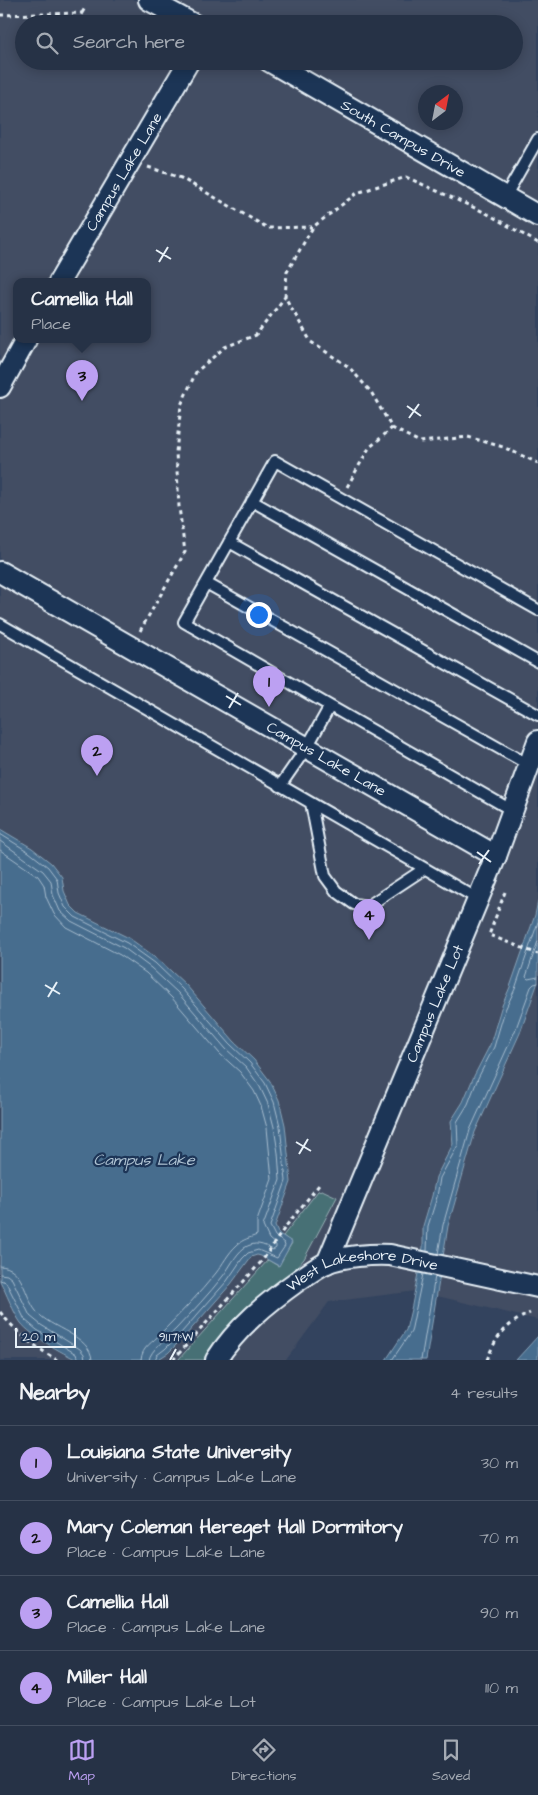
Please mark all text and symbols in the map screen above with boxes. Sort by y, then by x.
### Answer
search box [15,15,523,70]
icon: search [33,29,61,57]
text: Search here [73,29,185,56]
north arrow [418,85,463,130]
street label: South Campus Drive [337,95,469,183]
street label: Campus Lake Lane [81,109,167,235]
popup [13,278,151,343]
text: Camellia Hall [31,286,133,313]
text: Place [31,313,71,335]
pin: 3 [66,360,98,401]
your location [246,602,272,628]
pin: 1 [253,666,285,707]
street label: Campus Lake Lane [262,717,390,802]
pin: 2 [81,735,113,776]
pin: 4 [353,899,385,940]
street label: Campus Lake Lot [401,942,469,1066]
water label: Campus Lake [93,1149,196,1171]
street label: West Lakeshore Drive [282,1245,440,1297]
scale bar [15,1325,76,1348]
text: 20 m [22,1327,55,1347]
text: 91.171°W [159,1329,194,1346]
text: Nearby [20,1378,90,1407]
text: 4 results [450,1382,518,1404]
text: Louisiana State University [67,1439,292,1466]
text: 1 [35,1452,37,1474]
text: 30 m [481,1452,518,1474]
text: University · Campus Lake Lane [67,1466,296,1488]
text: Mary Coleman Hereget Hall Dormitory [67,1514,403,1541]
text: 2 [31,1527,41,1549]
text: 70 m [479,1527,518,1549]
text: Place · Campus Lake Lane [67,1541,265,1563]
text: Camellia Hall [67,1589,168,1616]
text: 3 [32,1602,40,1624]
text: 90 m [480,1602,518,1624]
text: Place · Campus Lake Lane [67,1616,265,1638]
text: Miller Hall [67,1664,147,1691]
text: 4 [31,1677,41,1699]
text: 110 m [485,1677,518,1699]
text: Place · Campus Lake Lot [67,1691,256,1713]
tab: Map [68,1736,96,1786]
tab: Directions [231,1736,296,1786]
tab: Saved [432,1736,470,1786]

